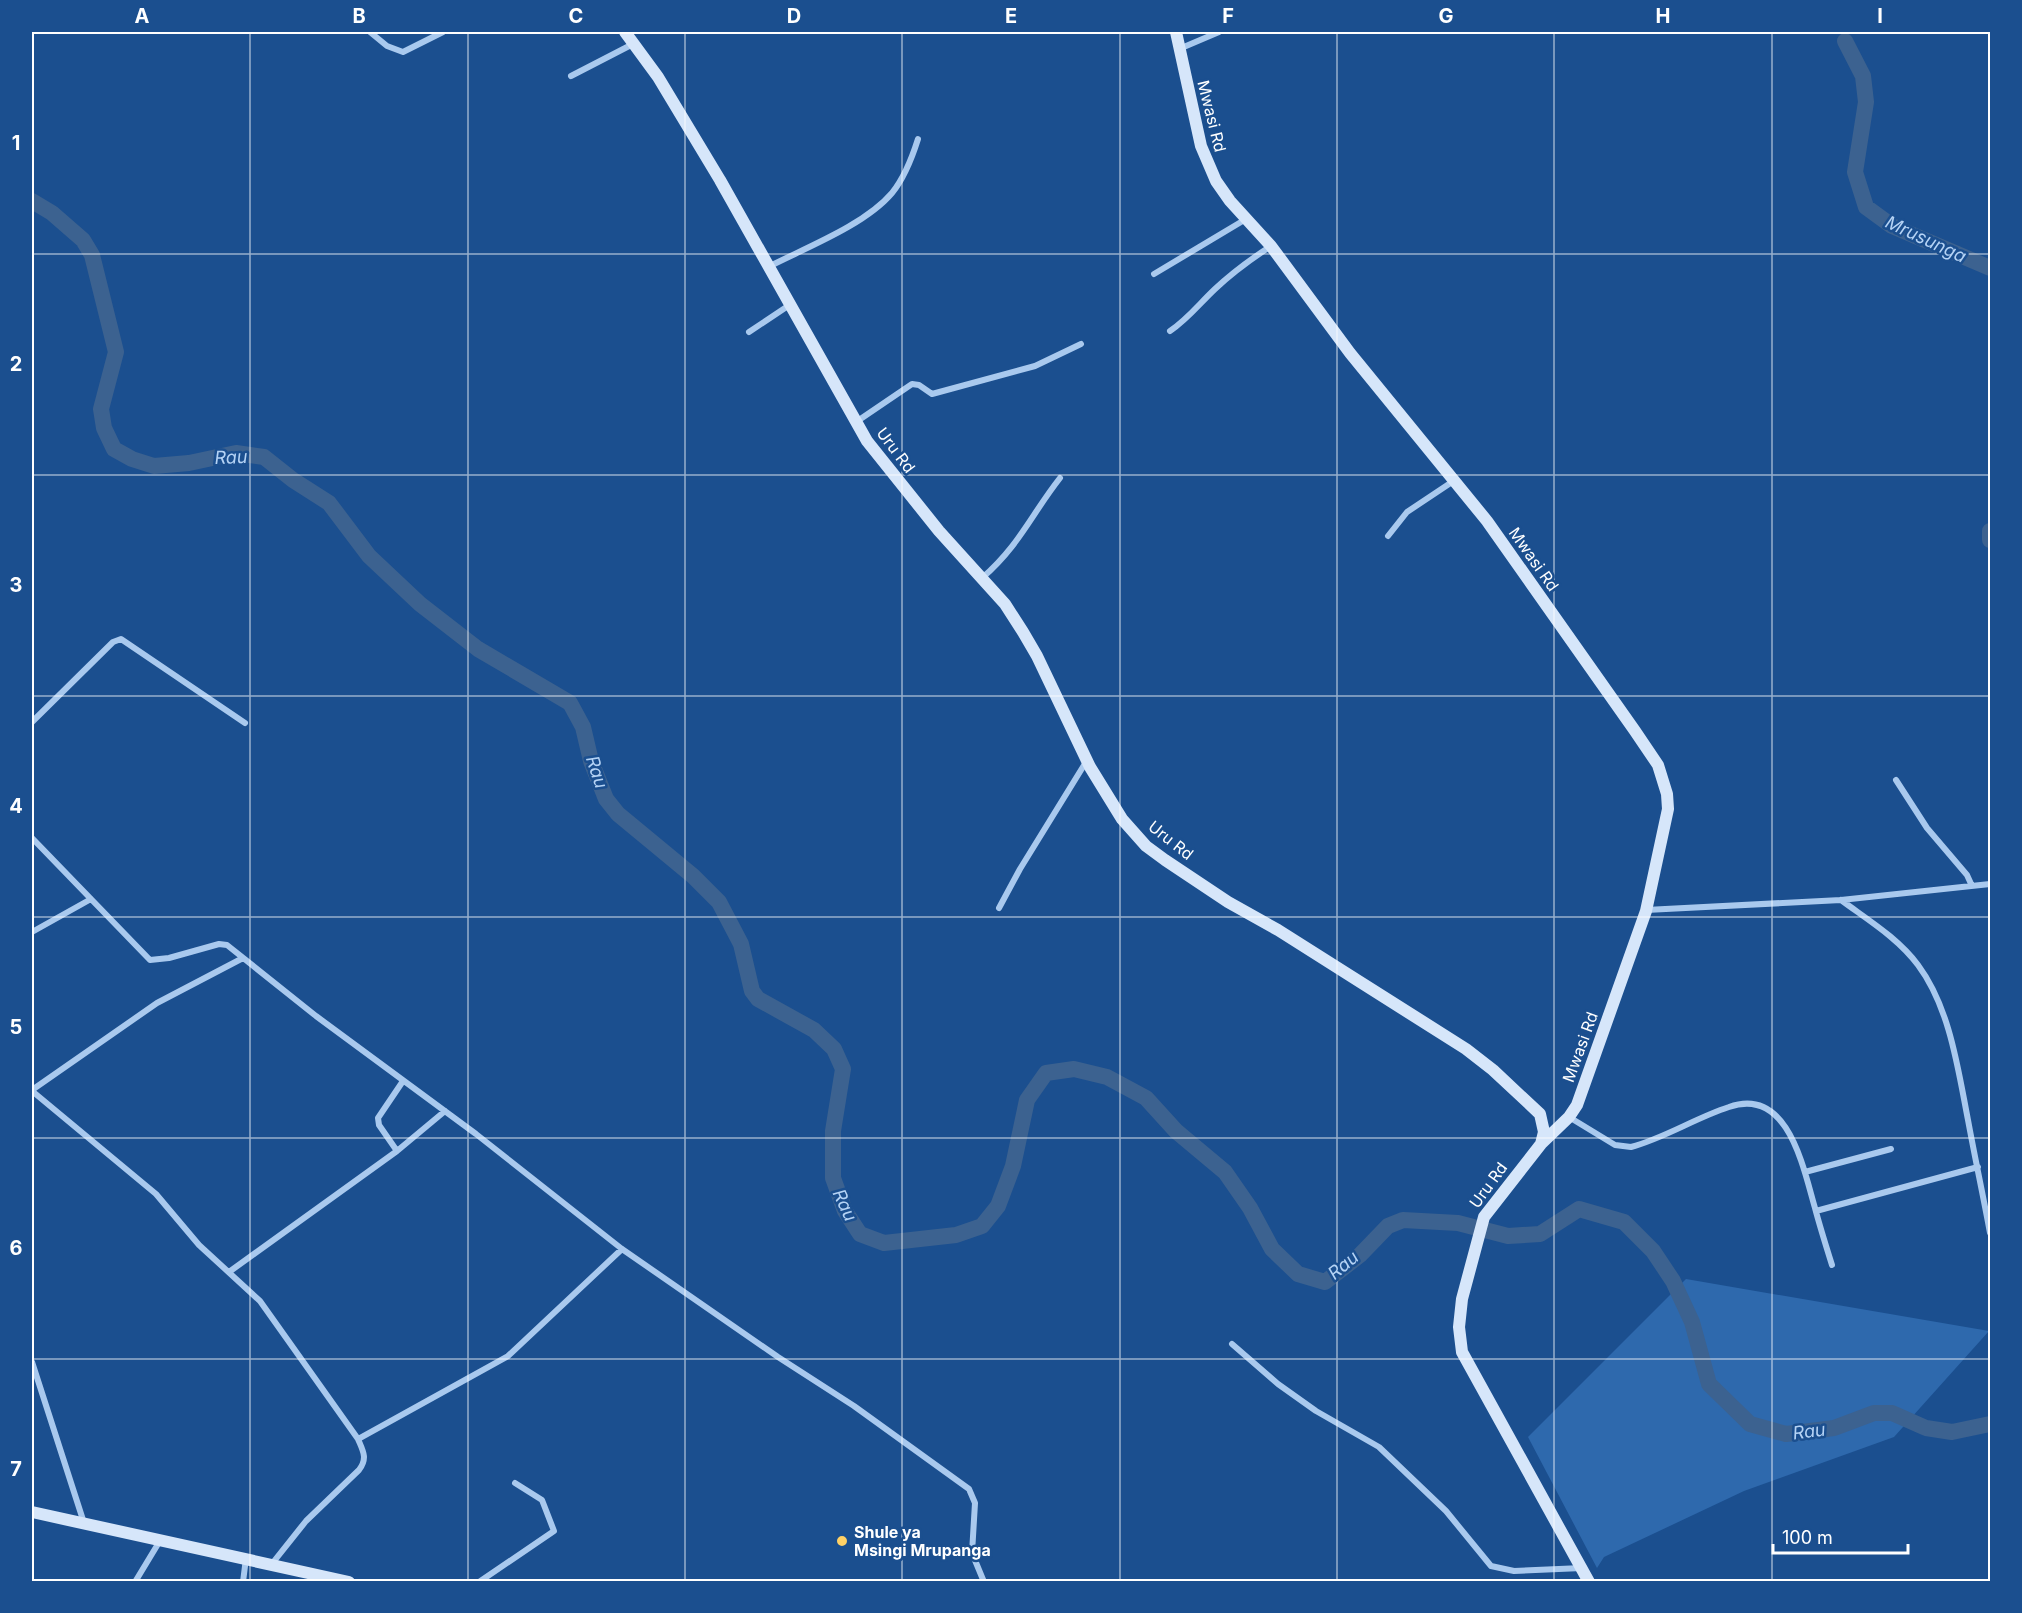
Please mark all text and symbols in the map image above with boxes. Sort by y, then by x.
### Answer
text: A [135,4,150,28]
text: B [352,4,366,28]
text: C [569,4,583,28]
text: D [787,4,801,28]
text: E [1005,4,1017,28]
text: F [1222,4,1234,28]
text: G [1438,4,1454,28]
text: H [1656,4,1670,28]
text: I [1877,4,1883,28]
street label: Mwasi Rd [1193,78,1231,154]
text: 1 [12,131,20,155]
water label: Mrusunga [1882,211,1970,267]
text: 2 [10,352,22,376]
street label: Uru Rd [872,423,920,477]
water label: Rau [214,446,248,468]
street label: Mwasi Rd [1505,523,1563,595]
text: 3 [10,573,22,597]
water label: Rau [582,753,612,791]
text: 4 [9,794,23,818]
street label: Uru Rd [1144,816,1198,864]
street label: Mwasi Rd [1558,1009,1602,1085]
text: 5 [10,1015,22,1039]
street label: Uru Rd [1465,1158,1511,1212]
water label: Rau [829,1186,862,1225]
text: 6 [10,1236,23,1260]
water label: Rau [1324,1246,1363,1284]
water label: Rau [1791,1419,1827,1443]
text: 7 [10,1457,22,1481]
scale bar [1773,1517,1908,1555]
place label: Shule ya Msingi Mrupanga [854,1522,991,1560]
text: 100 m [1782,1527,1833,1548]
marker: Shule ya Msingi Mrupanga [835,1534,849,1548]

